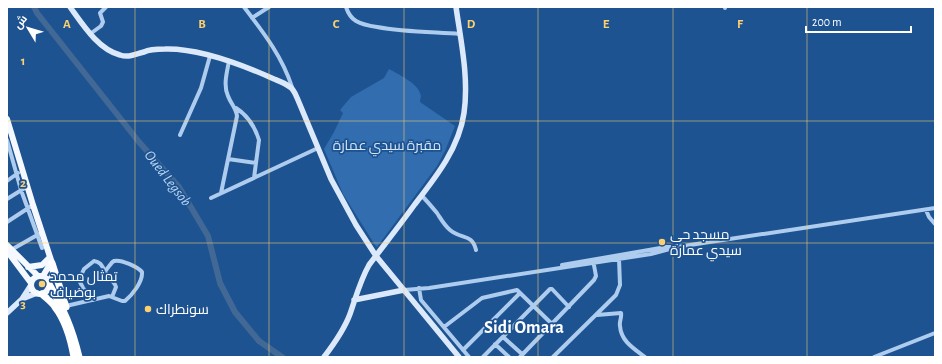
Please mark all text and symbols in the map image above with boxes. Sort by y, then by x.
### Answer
north arrow [8,8,48,48]
scale bar [806,8,911,34]
text: ش [12,13,30,32]
text: 200 m [812,16,842,28]
text: A [63,18,71,31]
text: B [198,18,206,31]
text: C [333,18,340,31]
text: D [467,18,476,31]
text: E [603,18,610,31]
text: F [737,18,744,31]
text: 1 [21,55,25,68]
park label: مقبرة سيدي عمارة [333,139,441,157]
water label: Oued Legsob [141,148,194,209]
text: 2 [20,177,26,190]
place label: مسجد حي سيدي عمارة [670,228,742,262]
marker: مسجد حي سيدي عمارة [657,237,667,247]
place label: تمثال محمد بوضياف [50,270,118,300]
marker: تمثال محمد بوضياف [37,279,47,289]
text: 3 [20,298,26,311]
place label: سونطراك [156,303,209,317]
marker: سونطراك [143,304,153,314]
district label: Sidi Omara [484,319,564,337]

